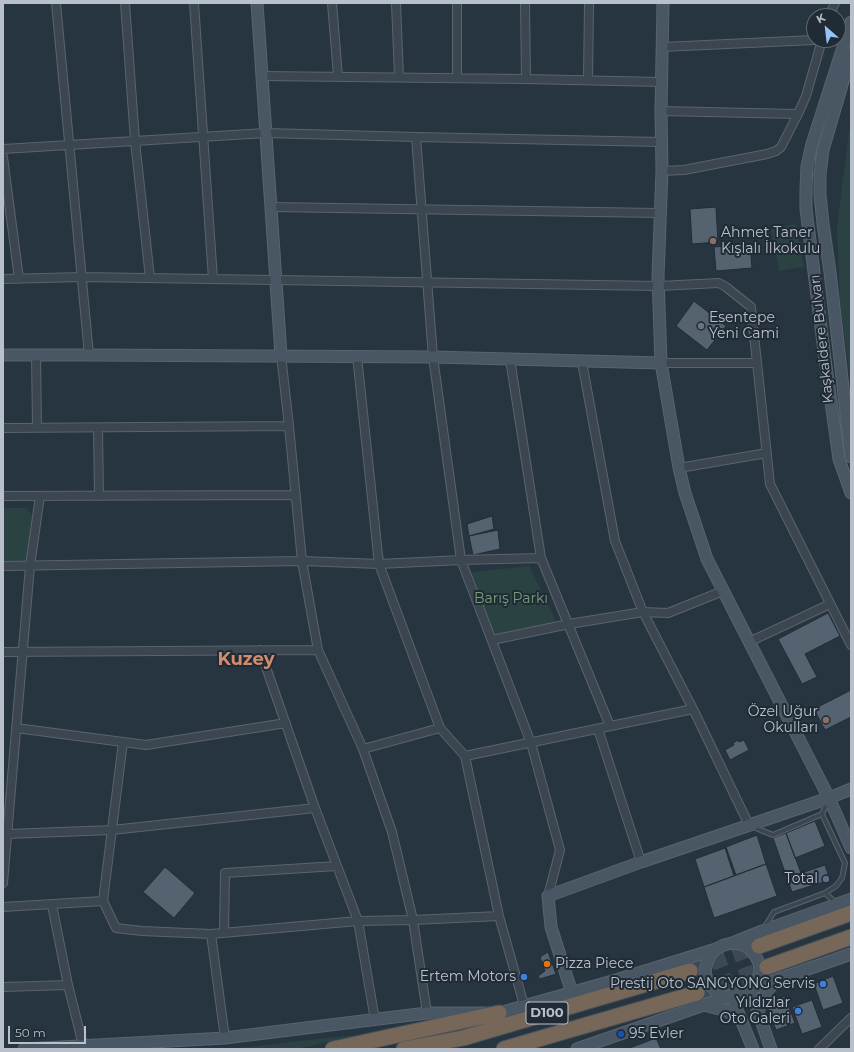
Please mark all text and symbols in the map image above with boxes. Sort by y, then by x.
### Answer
north arrow [806,8,846,48]
text: K [814,10,828,26]
place label: Ahmet Taner Kışlalı İlkokulu [721,225,820,258]
marker: Ahmet Taner Kışlalı İlkokulu [708,236,718,246]
street label: Kaşkaldere Bulvarı [807,274,837,404]
place label: Esentepe Yeni Cami [709,310,779,342]
marker: Esentepe Yeni Cami [696,321,706,331]
park label: Barış Parkı [474,591,548,607]
district label: Kuzey [217,649,275,671]
place label: Özel Uğur Okulları [748,704,818,736]
marker: Özel Uğur Okulları [821,715,831,725]
place label: Total [785,871,818,887]
marker: Total [821,874,831,884]
place label: Pizza Piece [555,956,634,972]
marker: Pizza Piece [542,959,552,969]
place label: Ertem Motors [420,969,516,985]
marker: Ertem Motors [519,972,529,982]
place label: Prestij Oto SANGYONG Servis [610,976,815,992]
marker: Prestij Oto SANGYONG Servis [818,979,828,989]
place label: Yıldızlar Oto Galeri [720,995,790,1028]
road number: D100 [526,1002,568,1024]
marker: Yıldızlar Oto Galeri [793,1006,803,1016]
scale bar [10,1018,88,1044]
text: 50 m [15,1025,46,1040]
place label: 95 Evler [629,1026,684,1042]
marker: 95 Evler [616,1029,626,1039]

